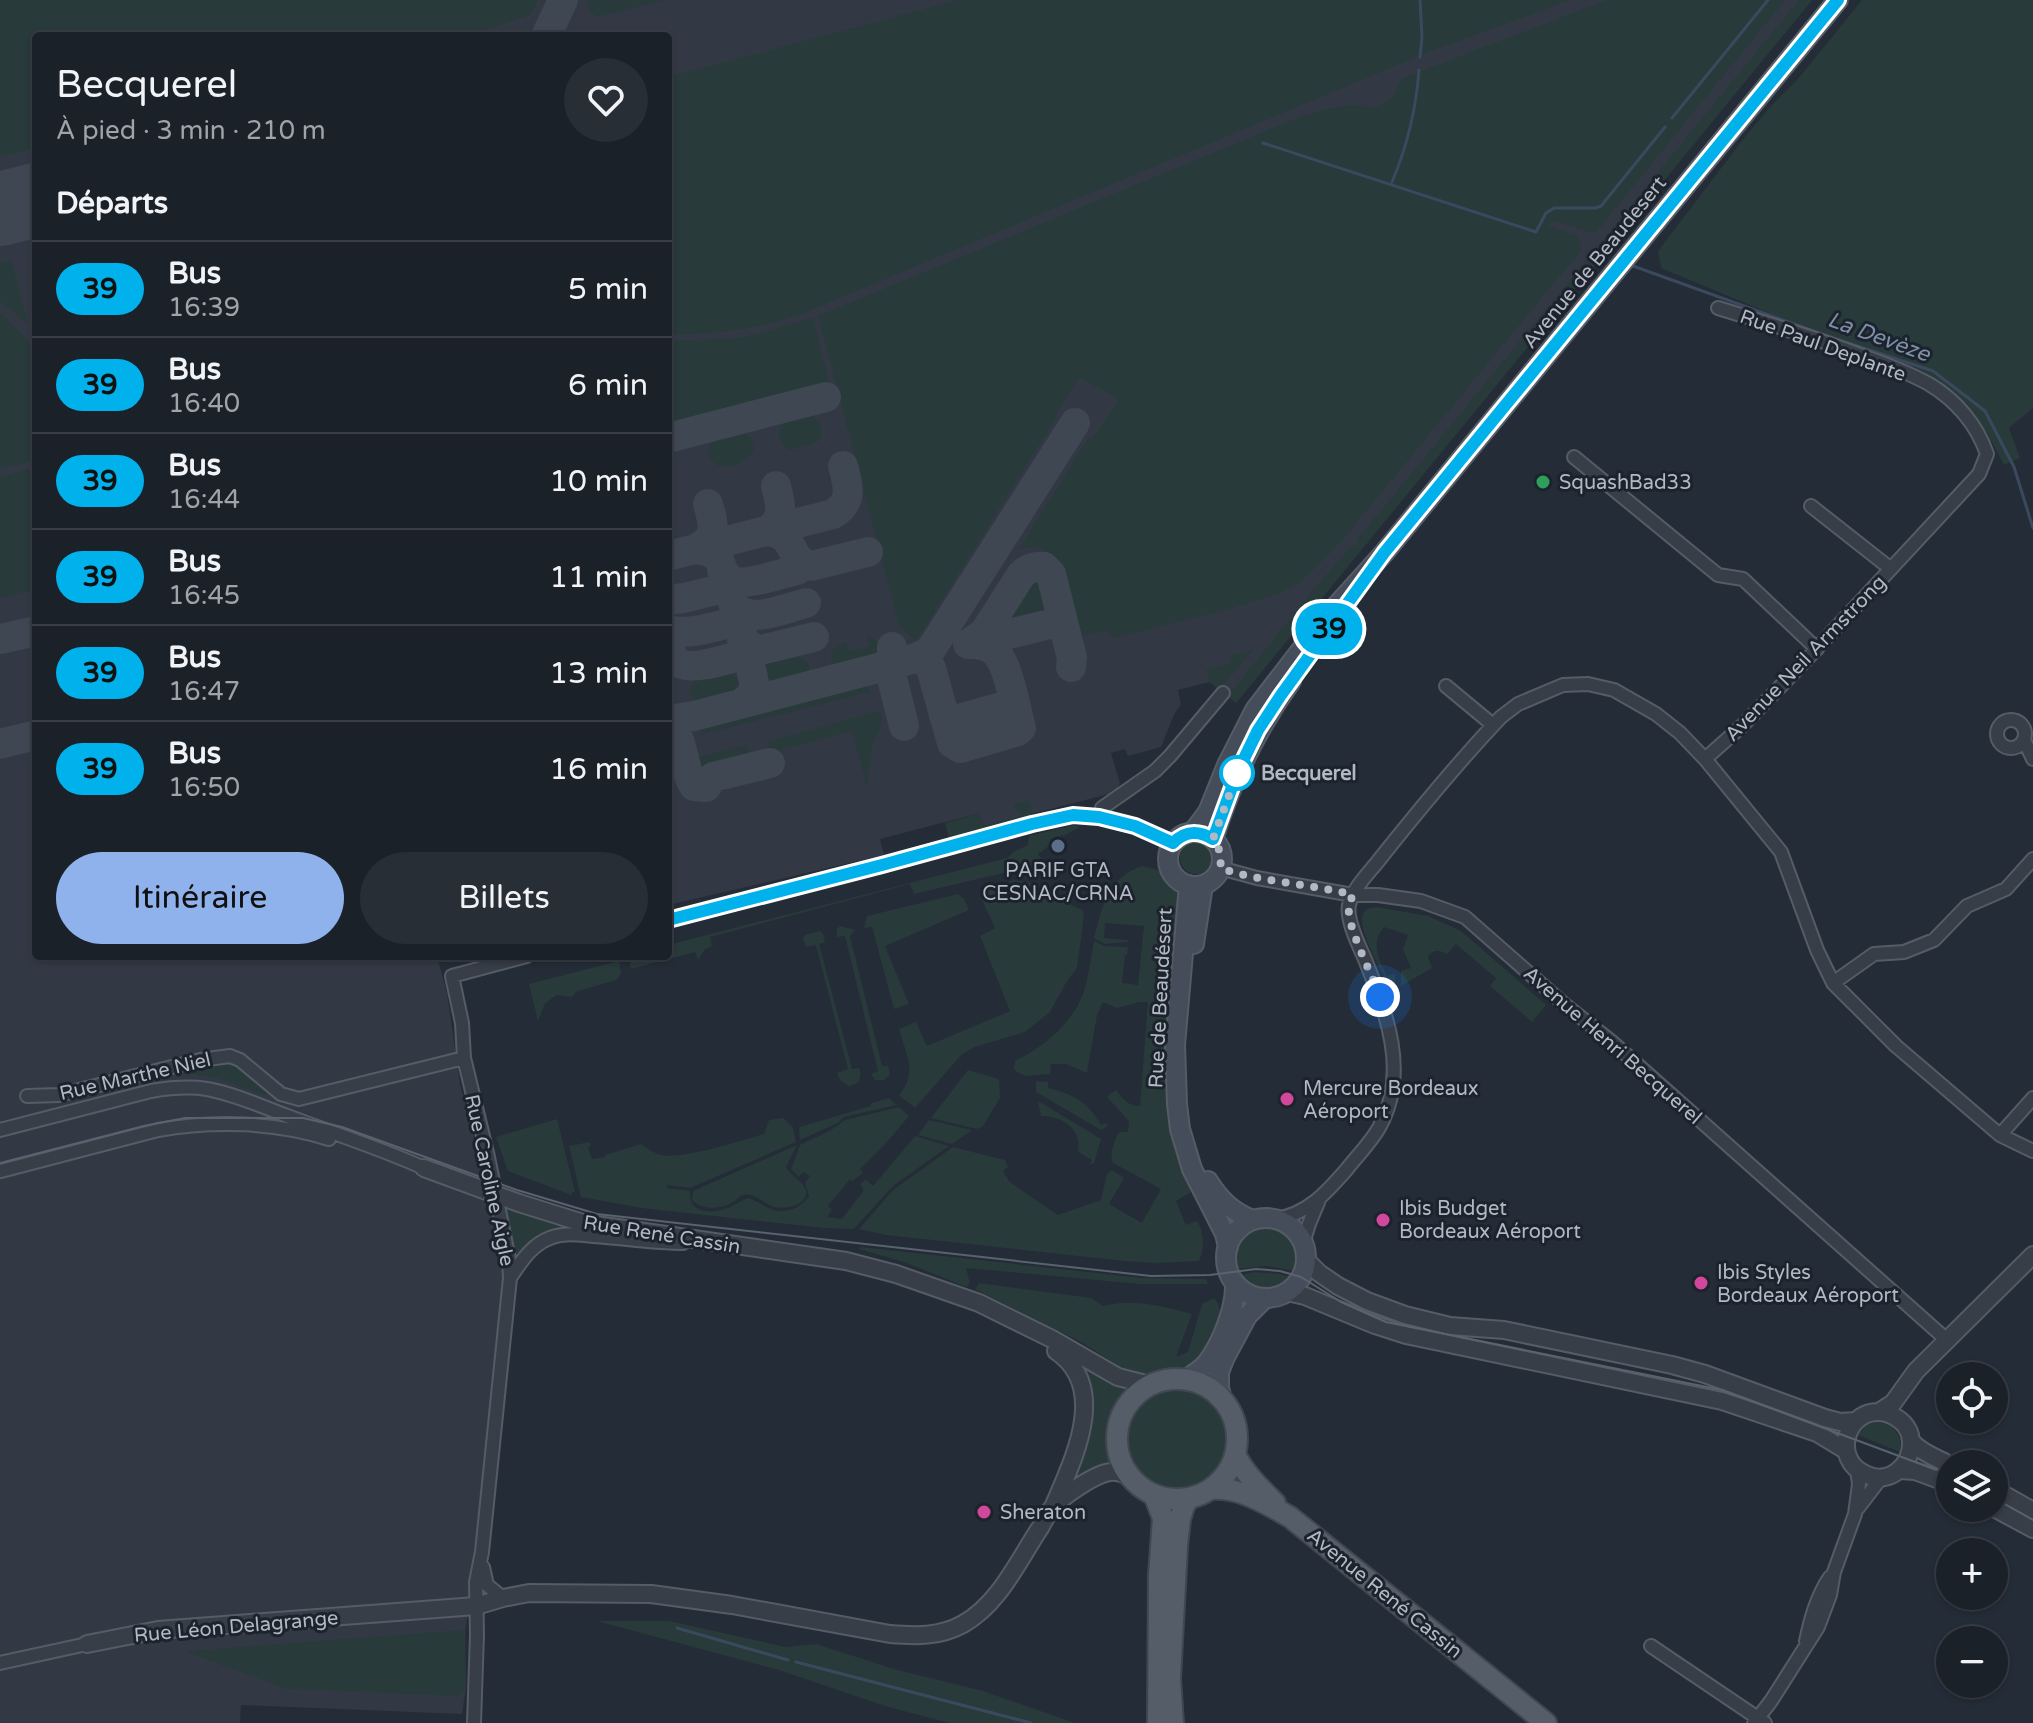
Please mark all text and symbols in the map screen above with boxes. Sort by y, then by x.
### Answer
button: heart [564,58,648,142]
text: Becquerel [56,62,237,108]
text: À pied · 3 min · 210 m [56,115,326,146]
street label: Avenue de Beaudesert [1518,171,1672,354]
text: Départs [56,185,168,222]
text: Bus [168,255,221,292]
text: 5 min [568,271,648,308]
text: 39 [82,272,118,306]
text: 16:39 [168,292,240,323]
street label: Rue Paul Deplante [1736,305,1909,387]
water label: La Devèze [1824,306,1935,368]
text: Bus [168,351,221,388]
text: 6 min [568,367,648,404]
text: 39 [82,368,118,402]
text: 16:40 [168,388,240,419]
text: Bus [168,447,221,484]
text: 10 min [549,463,648,500]
text: 39 [82,464,118,498]
place label: SquashBad33 [1559,471,1692,495]
marker: SquashBad33 [1534,473,1552,491]
text: 16:44 [168,484,240,515]
text: Bus [168,543,221,580]
text: 11 min [549,559,648,596]
text: 39 [82,560,118,594]
street label: Avenue Neil Armstrong [1720,571,1891,747]
text: 16:45 [168,580,240,611]
line badge: 39 [1293,603,1365,655]
text: 39 [1311,612,1347,646]
text: Bus [168,639,221,676]
text: 13 min [549,655,648,692]
text: 39 [82,656,118,690]
text: 16:47 [168,676,240,707]
text: Bus [168,735,221,772]
text: 16 min [549,751,648,788]
text: 39 [82,752,118,786]
marker: Becquerel [1220,756,1254,790]
place label: Becquerel [1261,762,1356,786]
text: 16:50 [168,772,240,803]
marker: PARIF GTA CESNAC/CRNA [1049,837,1067,855]
button: Itinéraire [56,852,344,944]
button: Billets [360,852,648,944]
place label: PARIF GTA CESNAC/CRNA [982,859,1134,906]
street label: Rue de Beaudésert [1144,907,1178,1089]
street label: Avenue Henri Becquerel [1518,962,1706,1130]
your location [1360,977,1400,1017]
street label: Rue Marthe Niel [57,1048,213,1106]
place label: Mercure Bordeaux Aéroport [1303,1077,1479,1124]
marker: Mercure Bordeaux Aéroport [1278,1090,1296,1108]
street label: Rue Caroline Aigle [459,1092,519,1268]
place label: Ibis Budget Bordeaux Aéroport [1399,1197,1581,1244]
street label: Rue René Cassin [582,1211,742,1259]
marker: Ibis Budget Bordeaux Aéroport [1374,1211,1392,1229]
place label: Ibis Styles Bordeaux Aéroport [1717,1261,1899,1308]
marker: Ibis Styles Bordeaux Aéroport [1692,1274,1710,1292]
map controls [1936,1362,2008,1698]
button: locate [1936,1362,2008,1434]
button: layers [1936,1450,2008,1522]
place label: Sheraton [1000,1501,1086,1525]
marker: Sheraton [975,1503,993,1521]
street label: Avenue René Cassin [1302,1524,1467,1664]
button: + [1936,1538,2008,1610]
street label: Rue Léon Delagrange [133,1606,339,1648]
button: − [1936,1626,2008,1698]

